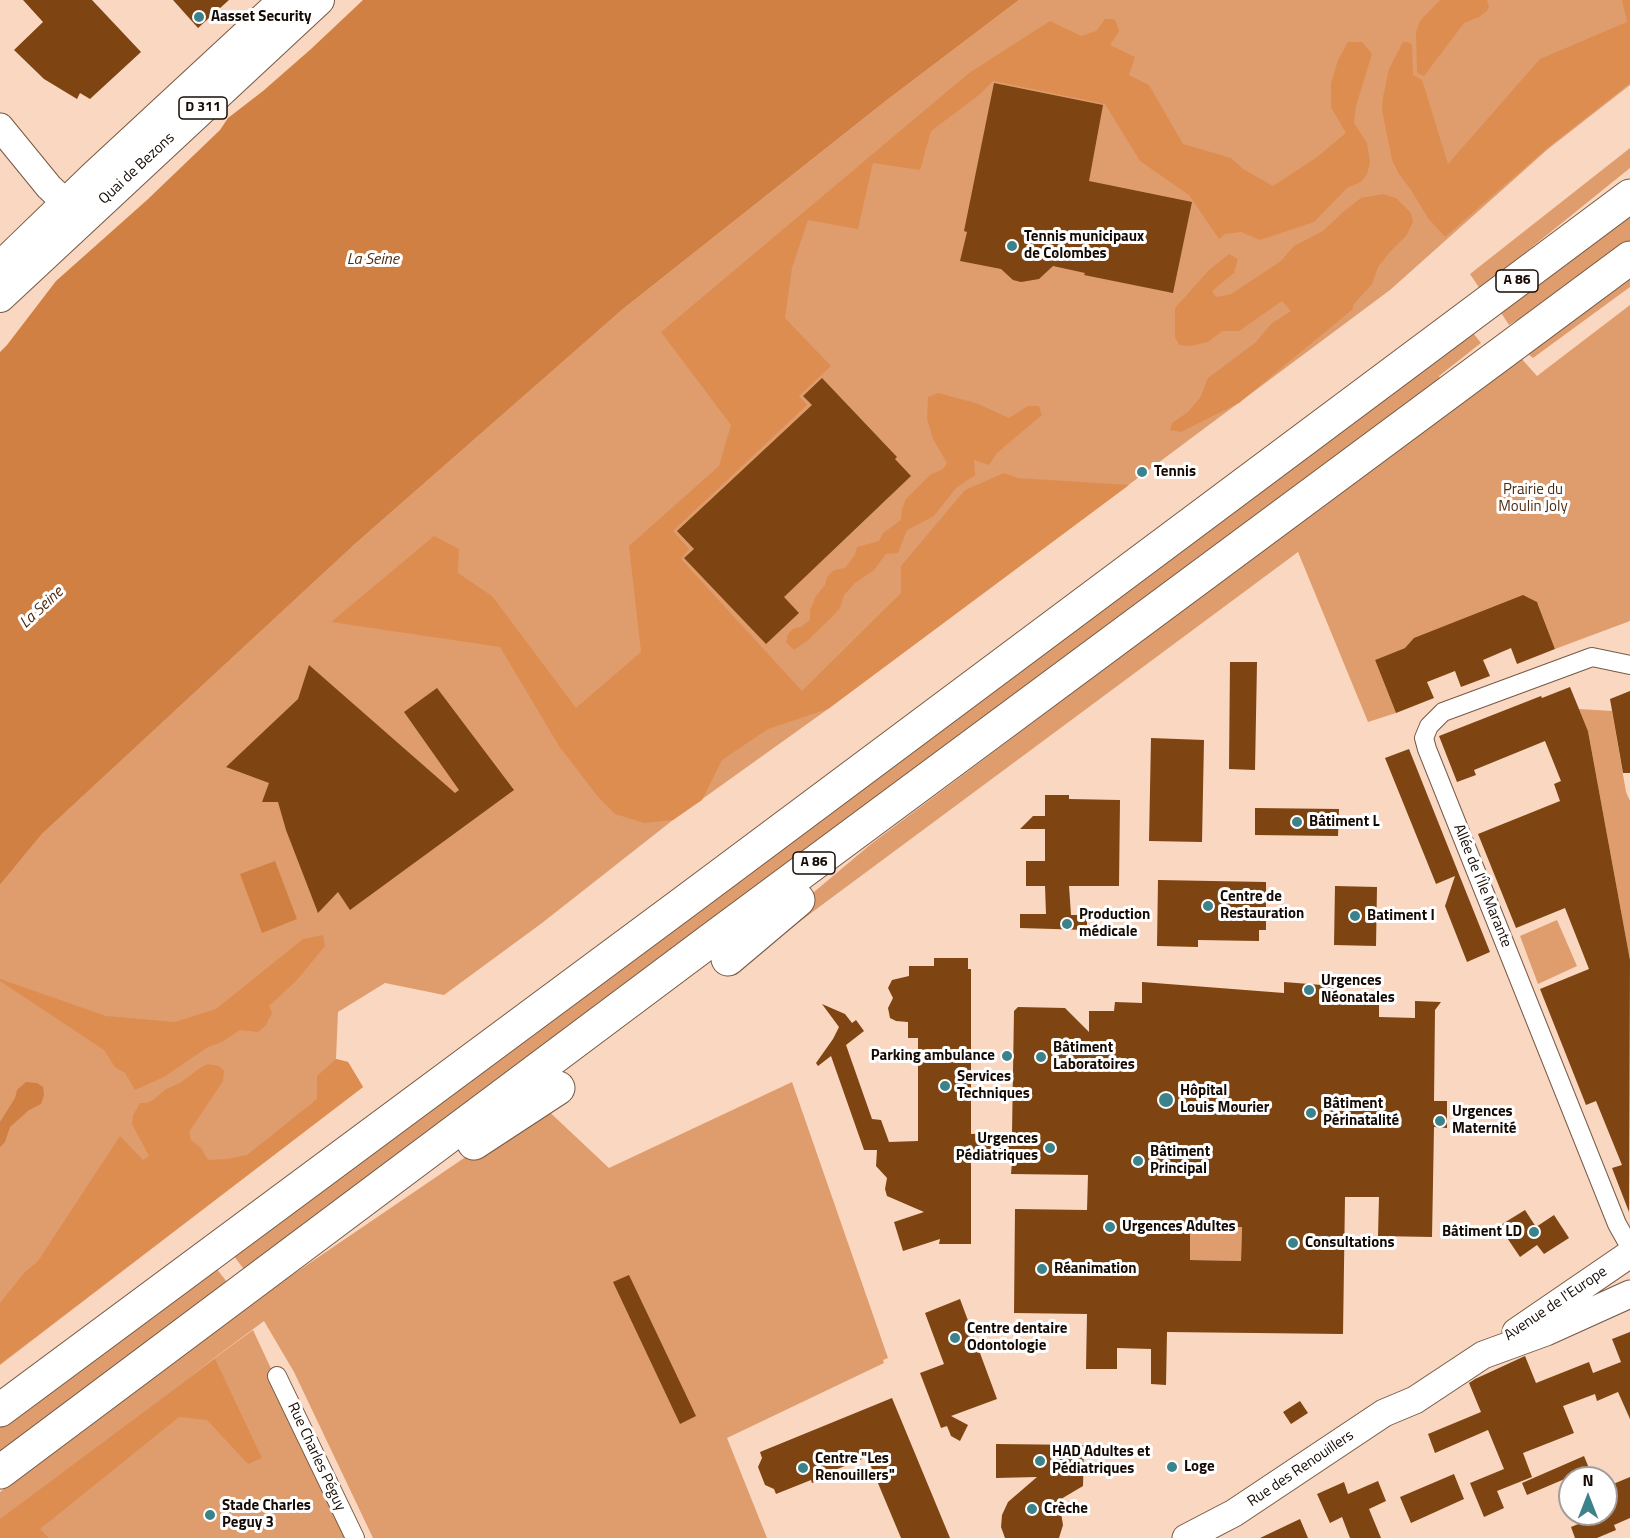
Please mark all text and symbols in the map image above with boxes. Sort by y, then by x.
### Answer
place label: Aasset Security [211,8,311,26]
marker: Aasset Security [192,10,206,24]
road number: D 311 [179,97,227,119]
street label: Quai de Bezons [95,129,179,209]
place label: Tennis municipaux de Colombes [1024,228,1144,263]
marker: Tennis municipaux de Colombes [1005,239,1019,253]
water label: La Seine [347,250,399,270]
road number: A 86 [1496,270,1538,292]
place label: Tennis [1154,463,1196,481]
marker: Tennis [1135,465,1149,479]
park label: Prairie du Moulin Joly [1498,481,1568,516]
water label: La Seine [16,583,68,633]
place label: Bâtiment L [1309,813,1379,831]
marker: Bâtiment L [1290,815,1304,829]
street label: Allée de l'Île Marante [1449,822,1515,950]
road number: A 86 [793,852,835,874]
place label: Centre de Restauration [1220,888,1304,923]
marker: Centre de Restauration [1201,899,1215,913]
place label: Production médicale [1079,906,1150,941]
place label: Batiment I [1367,907,1435,925]
marker: Batiment I [1348,909,1362,923]
marker: Production médicale [1060,917,1074,931]
place label: Urgences Néonatales [1321,972,1395,1007]
marker: Urgences Néonatales [1302,983,1316,997]
place label: Bâtiment Laboratoires [1053,1039,1135,1074]
place label: Parking ambulance [871,1047,995,1065]
marker: Parking ambulance [1000,1049,1014,1063]
marker: Bâtiment Laboratoires [1034,1050,1048,1064]
place label: Services Techniques [957,1068,1030,1103]
marker: Services Techniques [938,1079,952,1093]
place label: Hôpital Louis Mourier [1180,1082,1269,1117]
marker: Hôpital Louis Mourier [1157,1091,1175,1109]
place label: Bâtiment Périnatalité [1323,1095,1399,1130]
place label: Urgences Maternité [1452,1103,1516,1138]
marker: Bâtiment Périnatalité [1304,1106,1318,1120]
marker: Urgences Maternité [1433,1114,1447,1128]
place label: Urgences Pédiatriques [956,1130,1038,1165]
marker: Urgences Pédiatriques [1043,1141,1057,1155]
place label: Bâtiment Principal [1150,1143,1210,1178]
marker: Bâtiment Principal [1131,1154,1145,1168]
place label: Urgences Adultes [1122,1218,1236,1236]
marker: Urgences Adultes [1103,1220,1117,1234]
place label: Bâtiment LD [1442,1223,1522,1241]
marker: Bâtiment LD [1527,1225,1541,1239]
place label: Consultations [1305,1234,1395,1252]
marker: Consultations [1286,1236,1300,1250]
place label: Réanimation [1054,1260,1137,1278]
marker: Réanimation [1035,1262,1049,1276]
street label: Avenue de l'Europe [1501,1263,1611,1345]
place label: Centre dentaire Odontologie [967,1320,1067,1355]
marker: Centre dentaire Odontologie [948,1331,962,1345]
street label: Rue Charles Péguy [283,1400,349,1514]
street label: Rue des Renouillers [1244,1427,1358,1511]
place label: HAD Adultes et Pédiatriques [1052,1443,1150,1478]
place label: Centre "Les Renouillers" [815,1450,895,1485]
marker: HAD Adultes et Pédiatriques [1033,1454,1047,1468]
place label: Loge [1184,1458,1215,1476]
marker: Loge [1165,1460,1179,1474]
marker: Centre "Les Renouillers" [796,1461,810,1475]
north arrow [1558,1466,1618,1526]
text: N [1582,1468,1594,1492]
place label: Stade Charles Peguy 3 [222,1497,311,1532]
place label: Crèche [1044,1500,1088,1518]
marker: Crèche [1025,1502,1039,1516]
marker: Stade Charles Peguy 3 [203,1508,217,1522]

